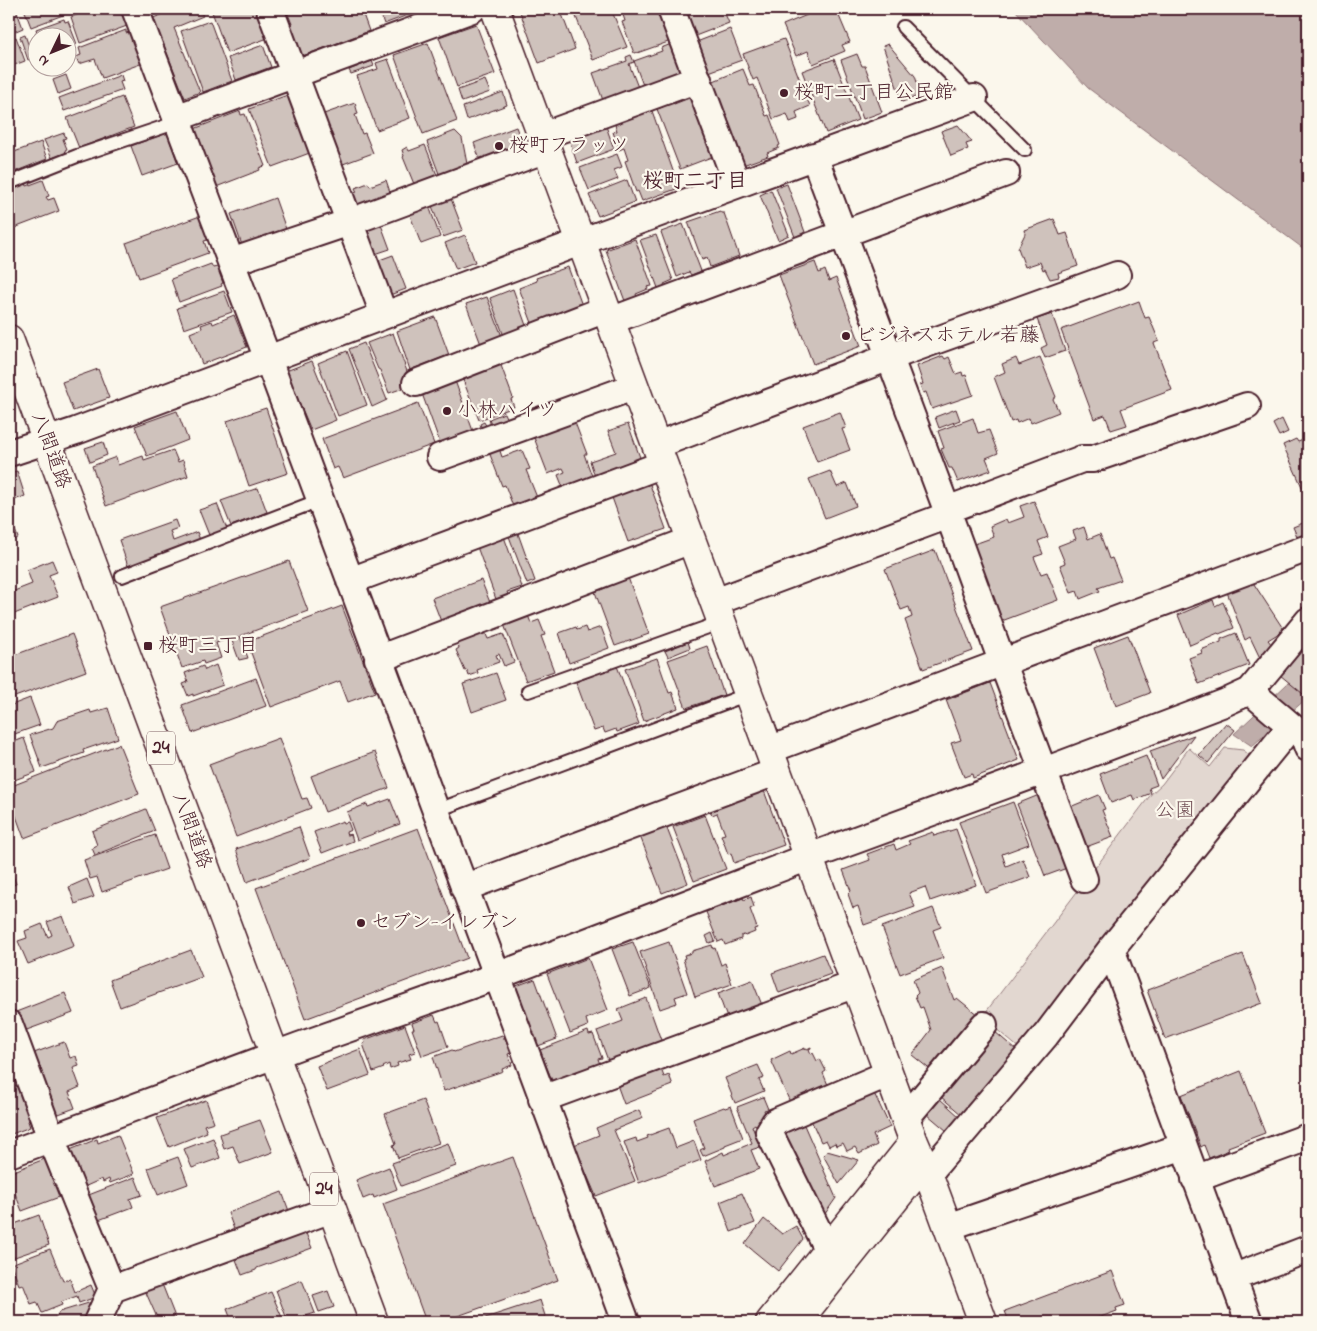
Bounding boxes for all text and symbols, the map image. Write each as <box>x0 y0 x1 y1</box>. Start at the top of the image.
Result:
north arrow <box>28 28 78 78</box>
text: N <box>33 49 54 70</box>
place label: 桜町二丁目公民館 <box>794 79 954 108</box>
marker: 桜町二丁目公民館 <box>778 87 790 99</box>
place label: 桜町フラッツ <box>509 132 629 161</box>
marker: 桜町フラッツ <box>493 140 505 152</box>
district label: 桜町二丁目 <box>643 167 748 197</box>
place label: ビジネスホテル 若藤 <box>856 322 1039 351</box>
marker: ビジネスホテル 若藤 <box>840 330 852 342</box>
place label: 小林ハイツ <box>457 397 557 426</box>
marker: 小林ハイツ <box>441 405 453 417</box>
street label: 八間道路 <box>23 408 77 494</box>
place label: 桜町三丁目 <box>158 632 258 661</box>
marker: 桜町三丁目 <box>142 640 154 652</box>
road number: 24 <box>147 731 175 764</box>
street label: 八間道路 <box>164 788 218 874</box>
park label: 公園 <box>1155 797 1195 826</box>
place label: セブン-イレブン <box>371 909 519 938</box>
marker: セブン-イレブン <box>355 917 367 929</box>
road number: 24 <box>310 1172 338 1206</box>

